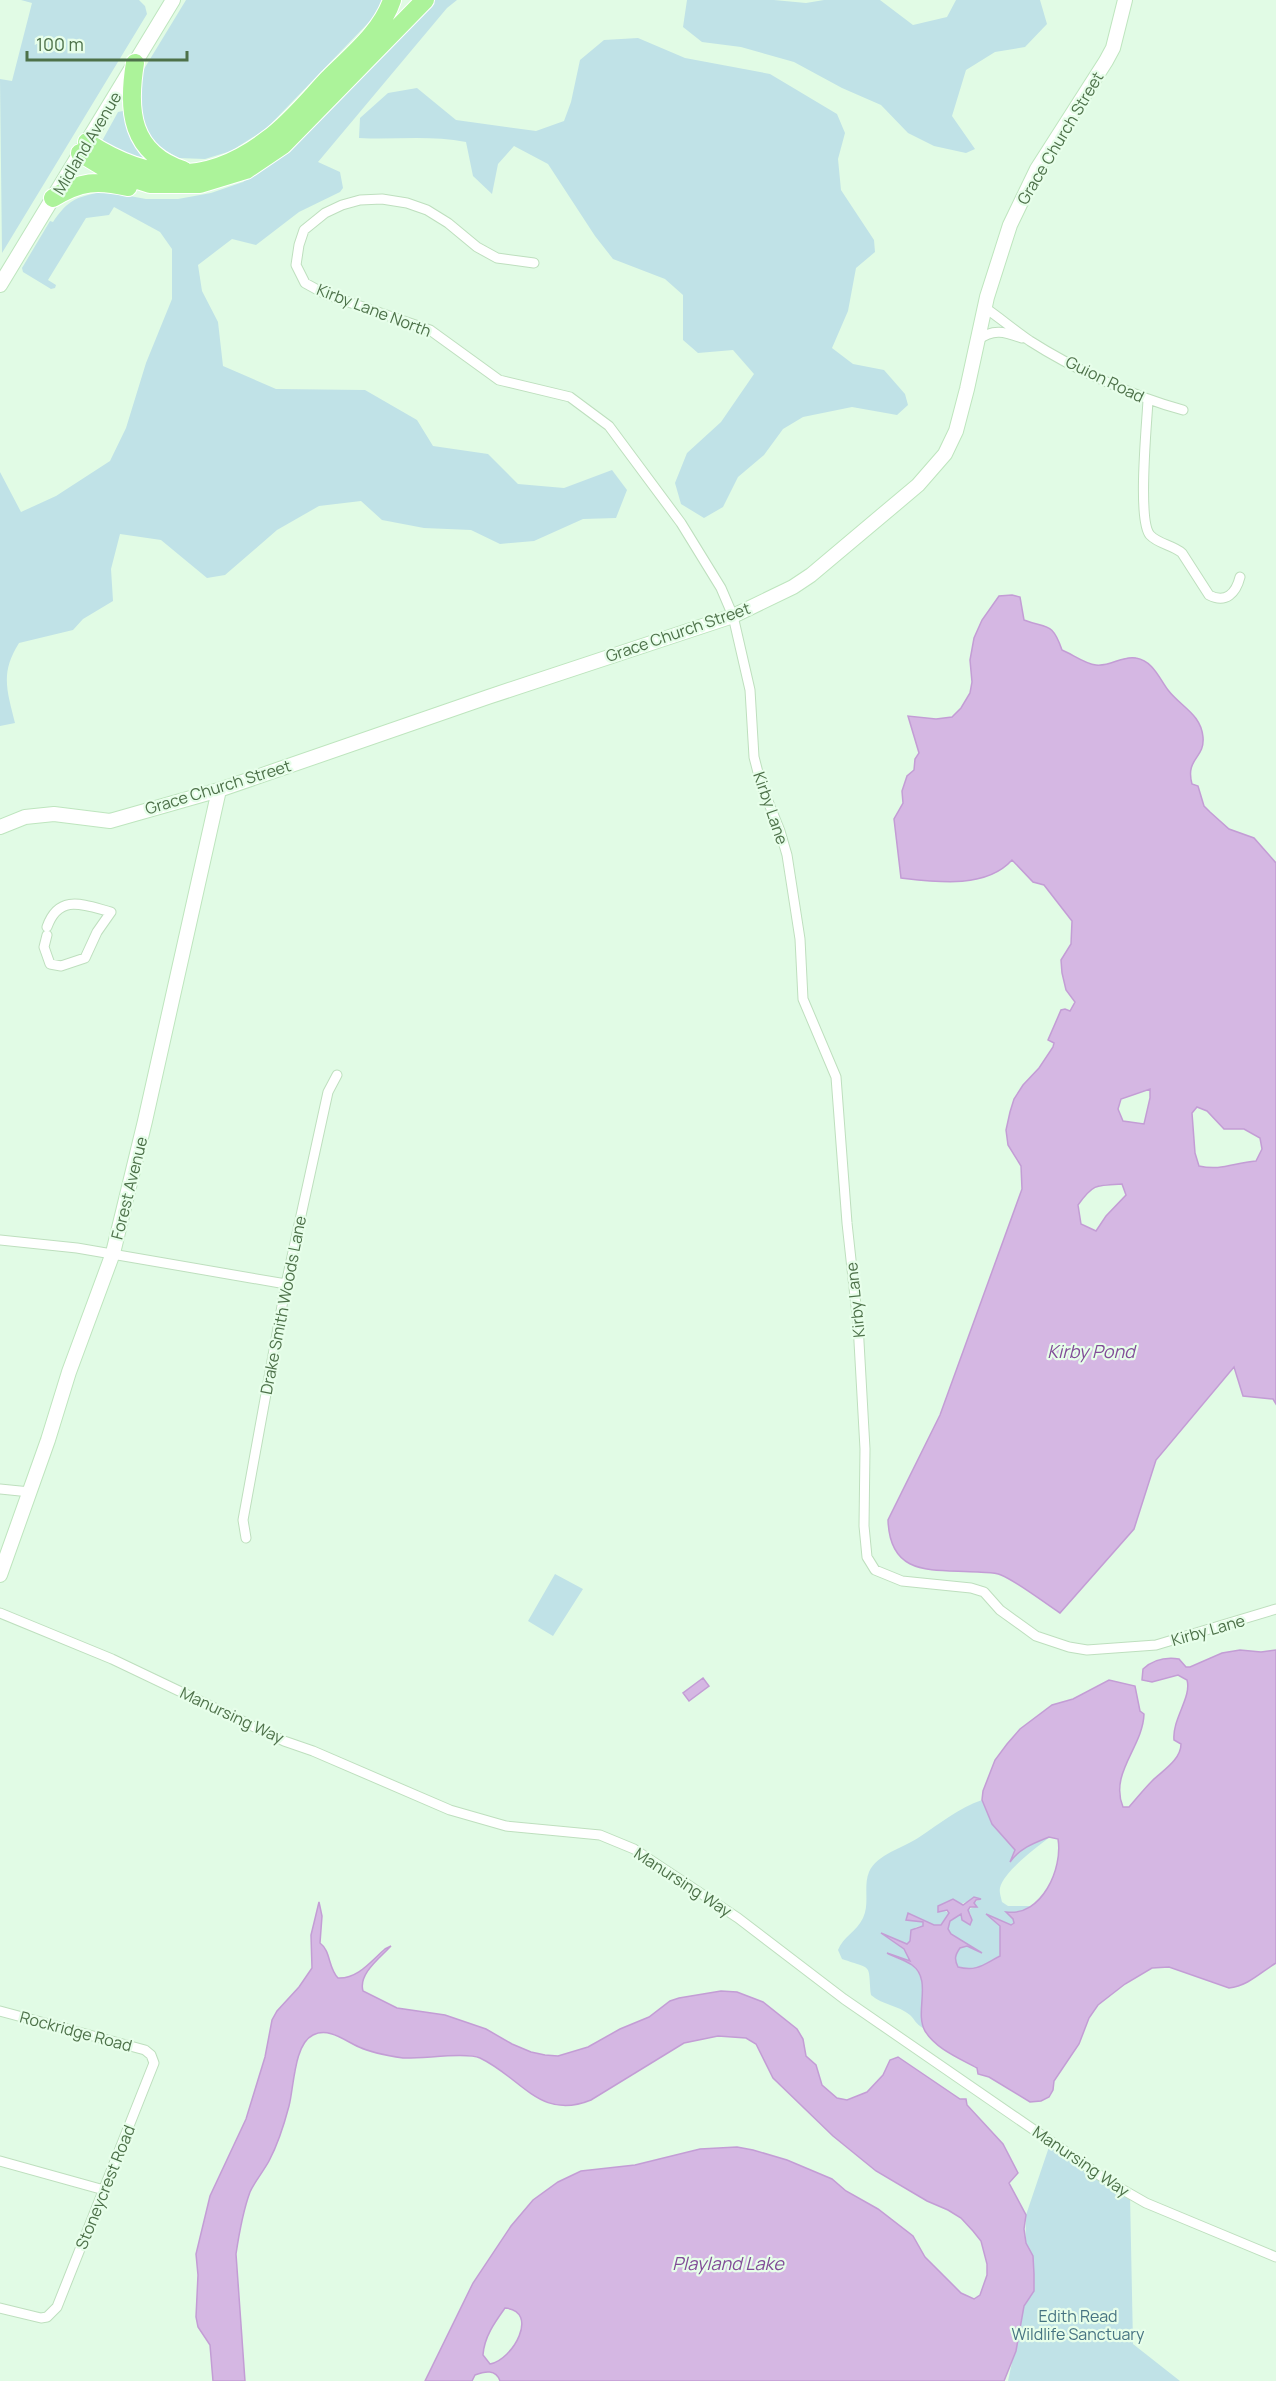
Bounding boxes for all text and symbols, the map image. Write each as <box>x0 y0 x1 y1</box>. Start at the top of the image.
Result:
scale bar <box>27 24 188 62</box>
text: 100 m <box>36 32 84 56</box>
street label: Grace Church Street <box>1012 67 1108 209</box>
street label: Midland Avenue <box>48 88 126 198</box>
street label: Kirby Lane North <box>314 278 434 342</box>
street label: Guion Road <box>1062 351 1148 407</box>
street label: Grace Church Street <box>603 597 753 667</box>
street label: Grace Church Street <box>142 754 294 820</box>
street label: Kirby Lane <box>748 769 794 847</box>
street label: Forest Avenue <box>106 1134 152 1242</box>
street label: Drake Smith Woods Lane <box>255 1214 311 1396</box>
street label: Kirby Lane <box>840 1261 870 1339</box>
water label: Kirby Pond <box>1047 1339 1137 1363</box>
street label: Kirby Lane <box>1169 1609 1247 1651</box>
street label: Manursing Way <box>177 1681 288 1749</box>
street label: Manursing Way <box>630 1842 737 1922</box>
street label: Rockridge Road <box>17 2005 135 2057</box>
street label: Manursing Way <box>1028 2121 1134 2202</box>
street label: Stoneycrest Road <box>70 2122 140 2252</box>
water label: Playland Lake <box>672 2251 785 2275</box>
park label: Edith Read Wildlife Sanctuary <box>1012 2305 1145 2345</box>

